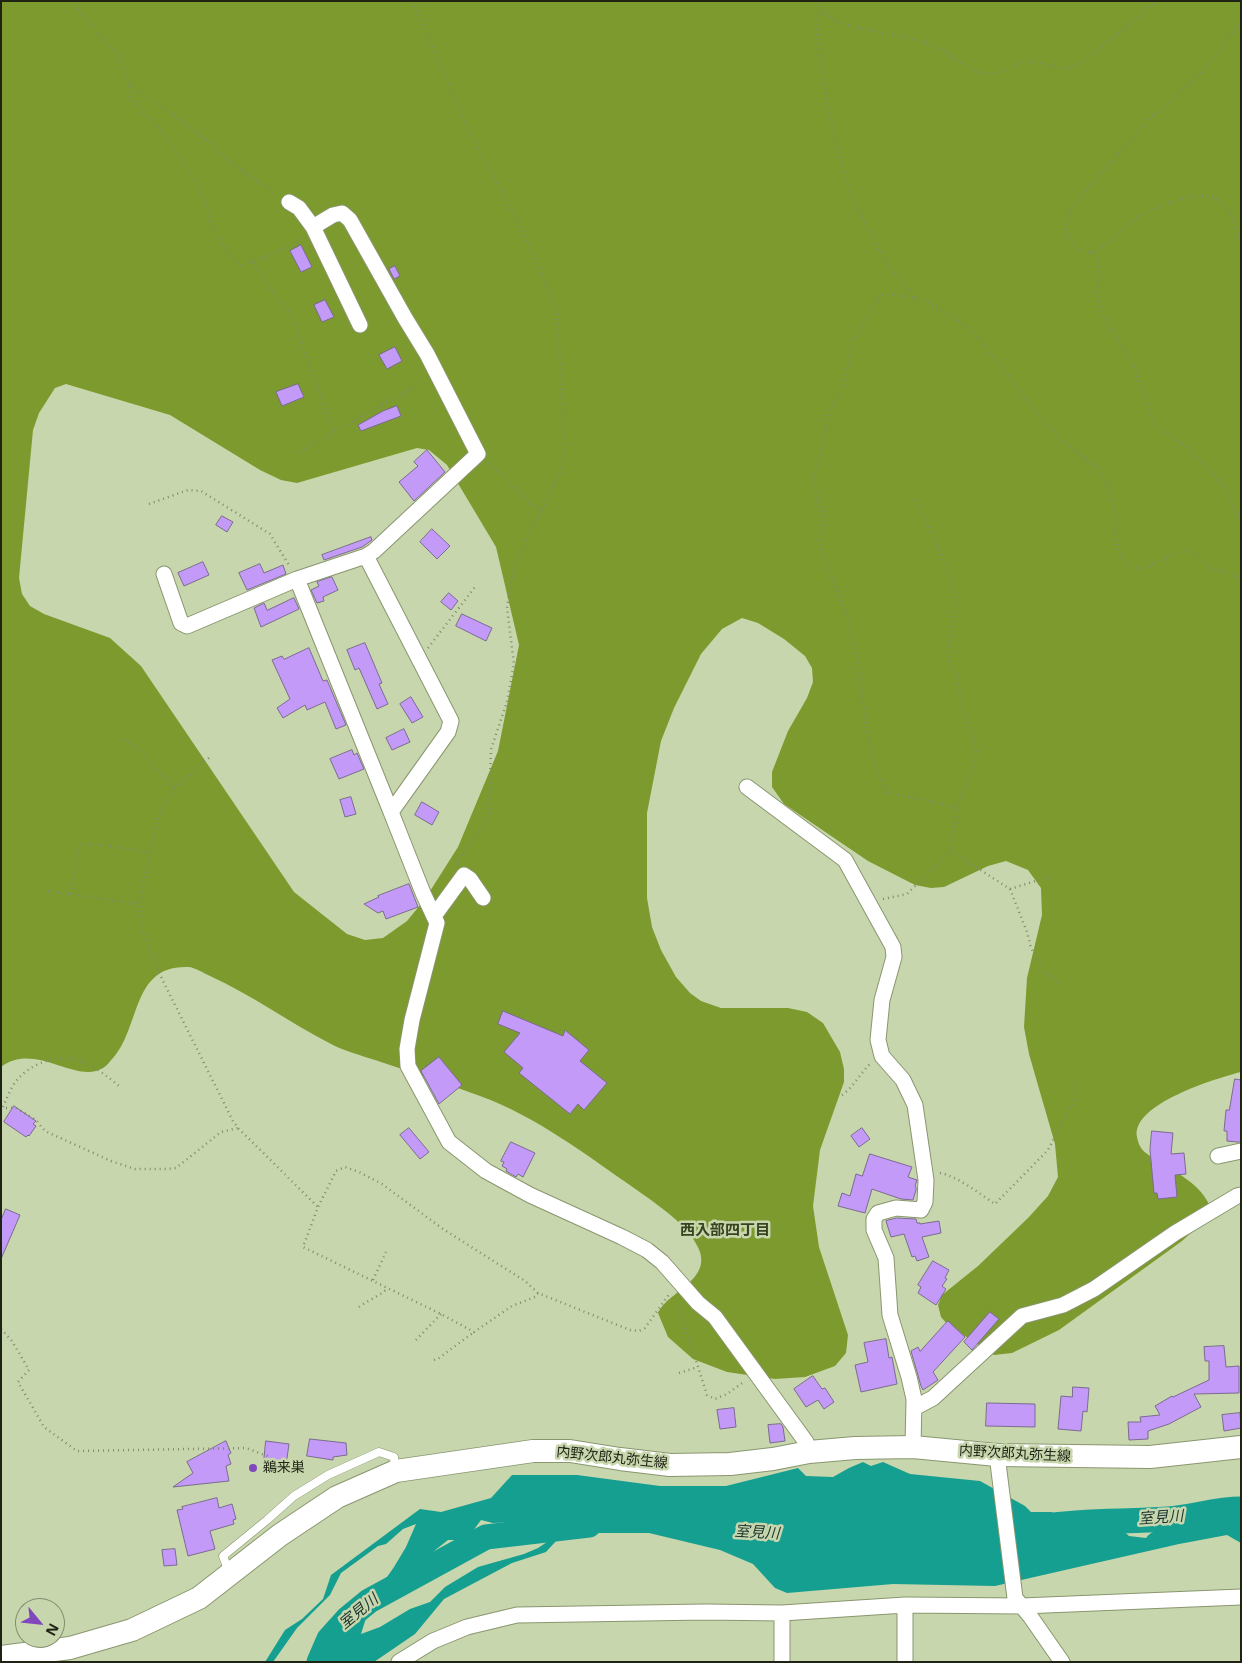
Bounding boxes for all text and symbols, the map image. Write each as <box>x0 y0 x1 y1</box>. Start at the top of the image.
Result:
district label: 西入部四丁目 <box>680 1222 770 1240</box>
street label: 内野次郎丸弥生線 <box>959 1443 1071 1465</box>
street label: 内野次郎丸弥生線 <box>555 1444 669 1472</box>
place label: 鵜来巣 <box>263 1460 305 1476</box>
marker: 鵜来巣 <box>247 1462 259 1474</box>
water label: 室見川 <box>1138 1507 1184 1529</box>
water label: 室見川 <box>734 1523 780 1543</box>
water label: 室見川 <box>336 1591 382 1633</box>
north arrow <box>15 1598 65 1648</box>
text: N <box>42 1620 64 1639</box>

